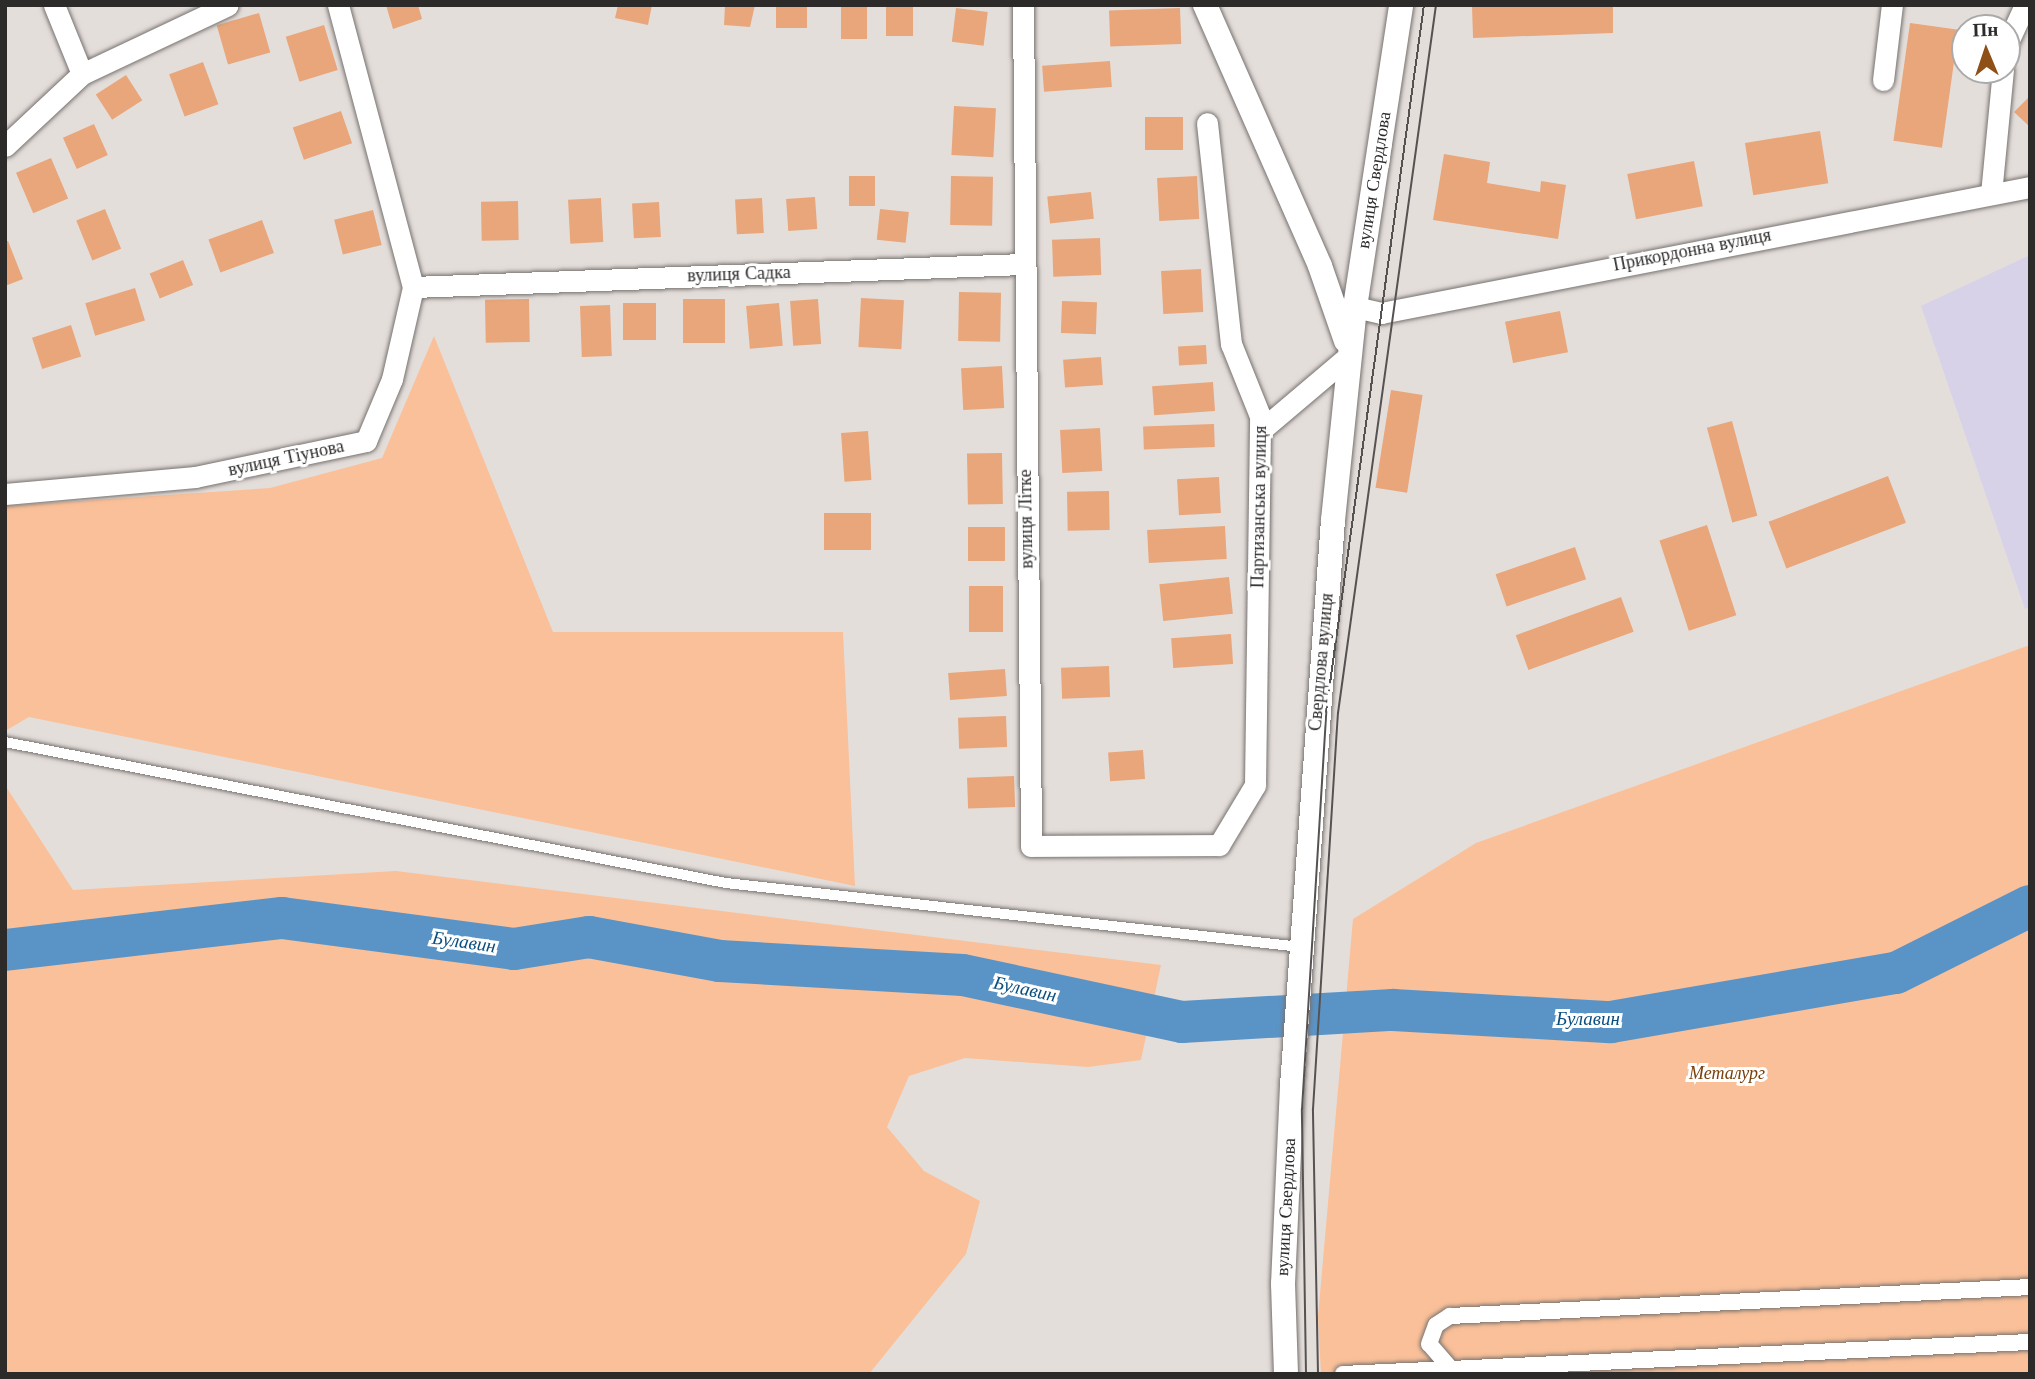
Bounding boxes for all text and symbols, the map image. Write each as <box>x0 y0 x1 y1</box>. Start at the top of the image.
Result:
north arrow <box>1951 14 2021 84</box>
text: Пн <box>1972 18 1999 41</box>
street label: вулиця Свердлова <box>1353 110 1395 250</box>
street label: Прикордонна вулиця <box>1611 224 1773 276</box>
street label: вулиця Садка <box>687 261 791 287</box>
street label: Партизанська вулиця <box>1247 426 1271 588</box>
street label: вулиця Тіунова <box>226 435 346 481</box>
street label: вулиця Літке <box>1014 469 1038 569</box>
street label: Свердлова вулиця <box>1304 592 1338 732</box>
water label: Булавин <box>431 926 497 958</box>
water label: Булавин <box>991 971 1059 1007</box>
water label: Булавин <box>1556 1008 1620 1030</box>
park label: Металург <box>1689 1062 1765 1084</box>
street label: вулиця Свердлова <box>1272 1137 1300 1277</box>

